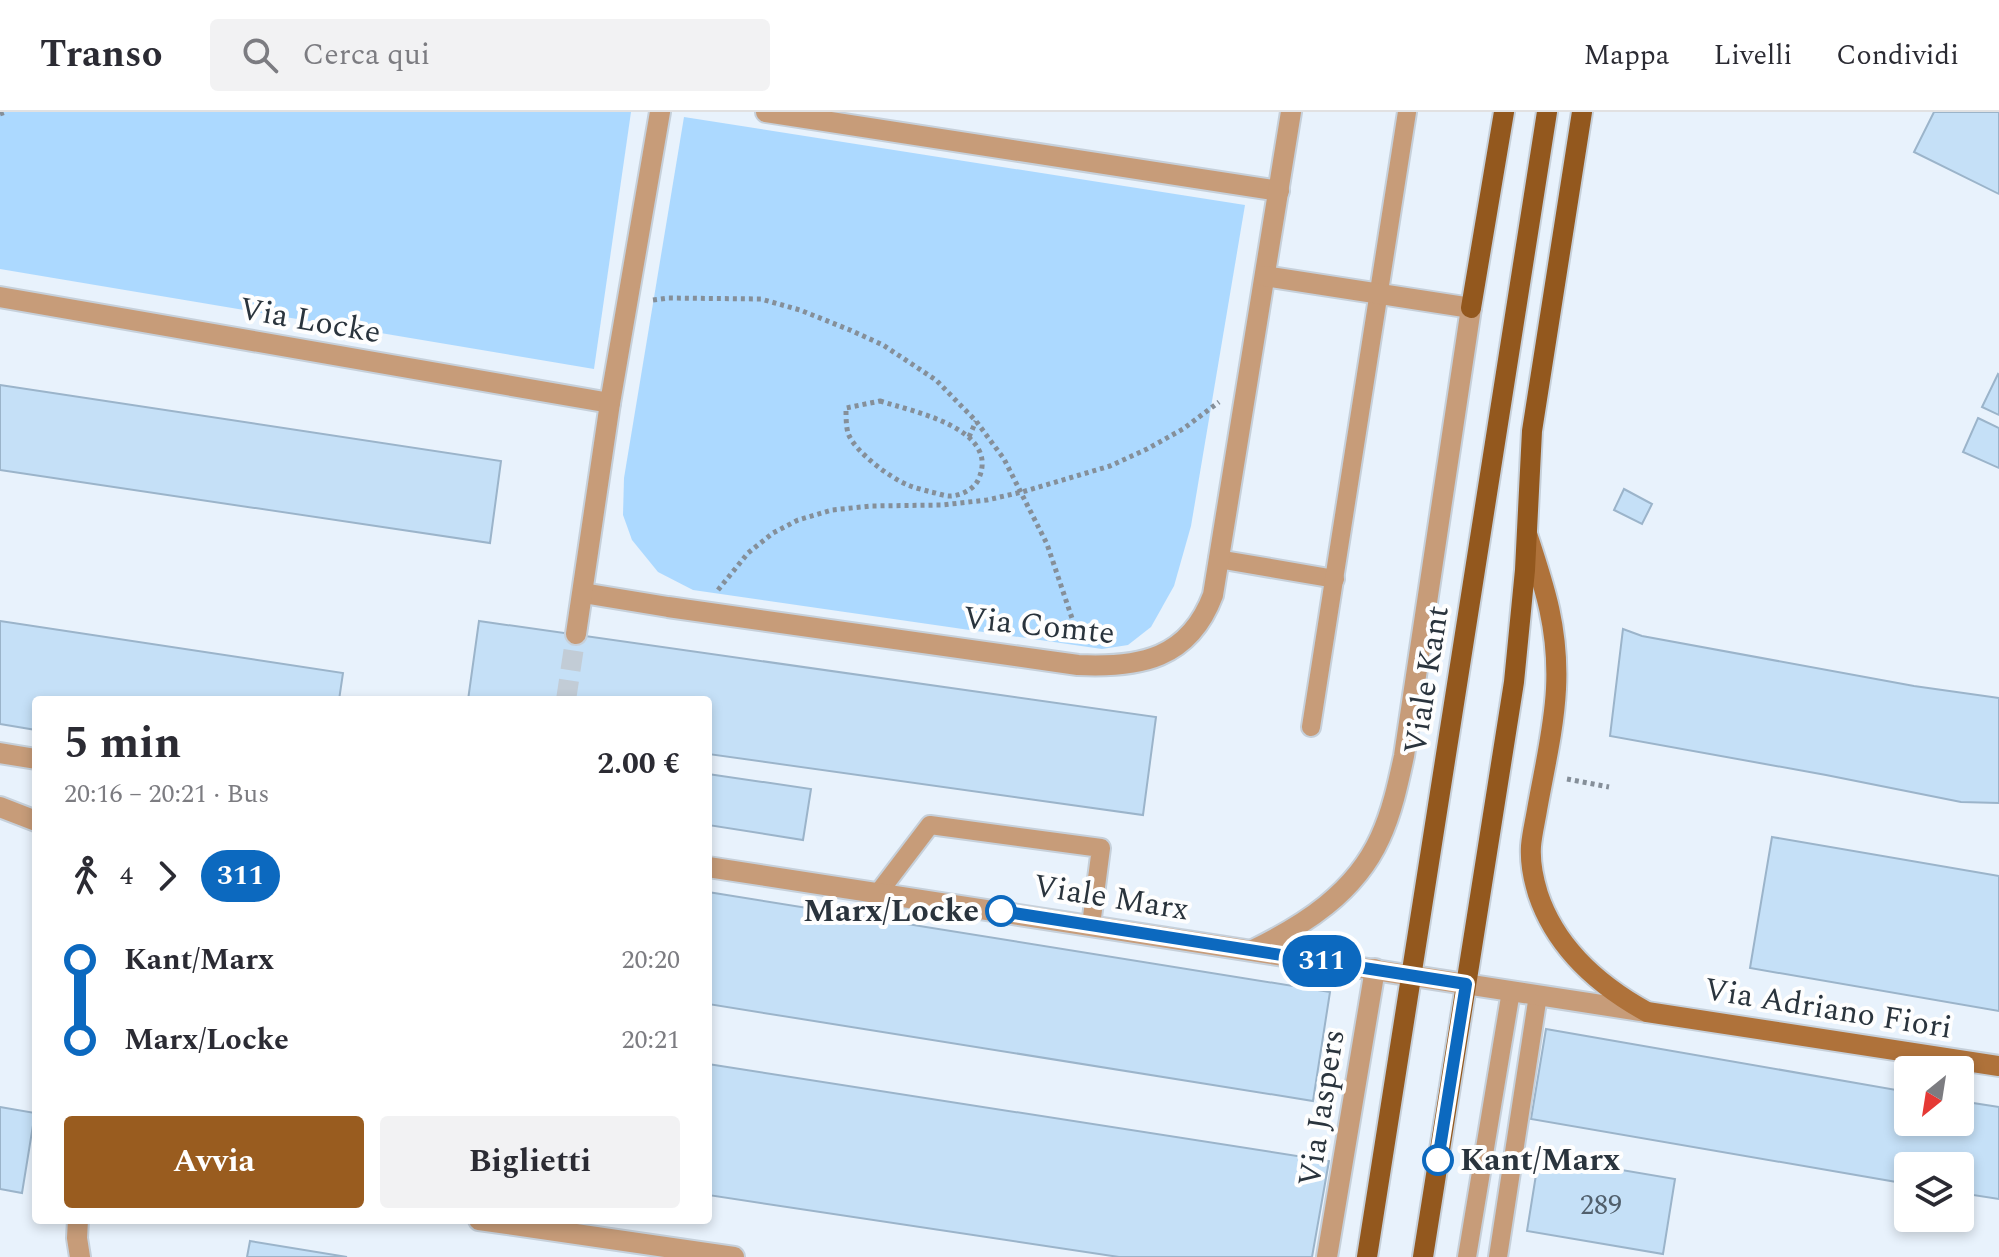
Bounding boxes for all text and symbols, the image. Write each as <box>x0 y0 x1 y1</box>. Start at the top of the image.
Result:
search box <box>210 19 770 91</box>
text: Transo <box>40 26 162 84</box>
text: Cerca qui <box>302 32 430 78</box>
icon: search <box>238 33 282 77</box>
text: Mappa <box>1583 34 1670 77</box>
text: Livelli <box>1714 34 1792 77</box>
text: Condividi <box>1836 34 1959 77</box>
street label: Via Locke <box>235 284 385 358</box>
street label: Via Comte <box>961 594 1117 658</box>
street label: Viale Kant <box>1391 602 1463 758</box>
text: 5 min <box>64 710 181 777</box>
text: 2.00 € <box>597 741 680 787</box>
text: 20:16 – 20:21 · Bus <box>64 774 269 814</box>
icon: walk <box>64 854 108 898</box>
icon: forward <box>145 854 189 898</box>
text: 311 <box>217 854 264 897</box>
text: 4 <box>120 856 133 896</box>
street label: Viale Marx <box>1030 862 1192 934</box>
place label: Marx/Locke <box>803 887 979 936</box>
marker: Marx/Locke <box>986 896 1016 926</box>
line badge: 311 <box>1276 935 1368 987</box>
text: Kant/Marx <box>124 937 274 983</box>
text: 311 <box>1298 939 1346 982</box>
text: 20:20 <box>621 940 680 980</box>
street label: Via Adriano Fiori <box>1701 965 1955 1053</box>
text: Marx/Locke <box>124 1017 289 1063</box>
text: 20:21 <box>621 1020 680 1060</box>
street label: Via Jaspers <box>1285 1026 1359 1190</box>
north arrow <box>1894 1056 1974 1136</box>
map controls <box>1894 1056 1974 1232</box>
button: Avvia <box>64 1116 364 1208</box>
button: Biglietti <box>380 1116 680 1208</box>
place label: Kant/Marx <box>1460 1136 1621 1185</box>
marker: Kant/Marx <box>1423 1145 1453 1175</box>
button: layers <box>1894 1152 1974 1232</box>
house number: 289 <box>1580 1184 1622 1227</box>

